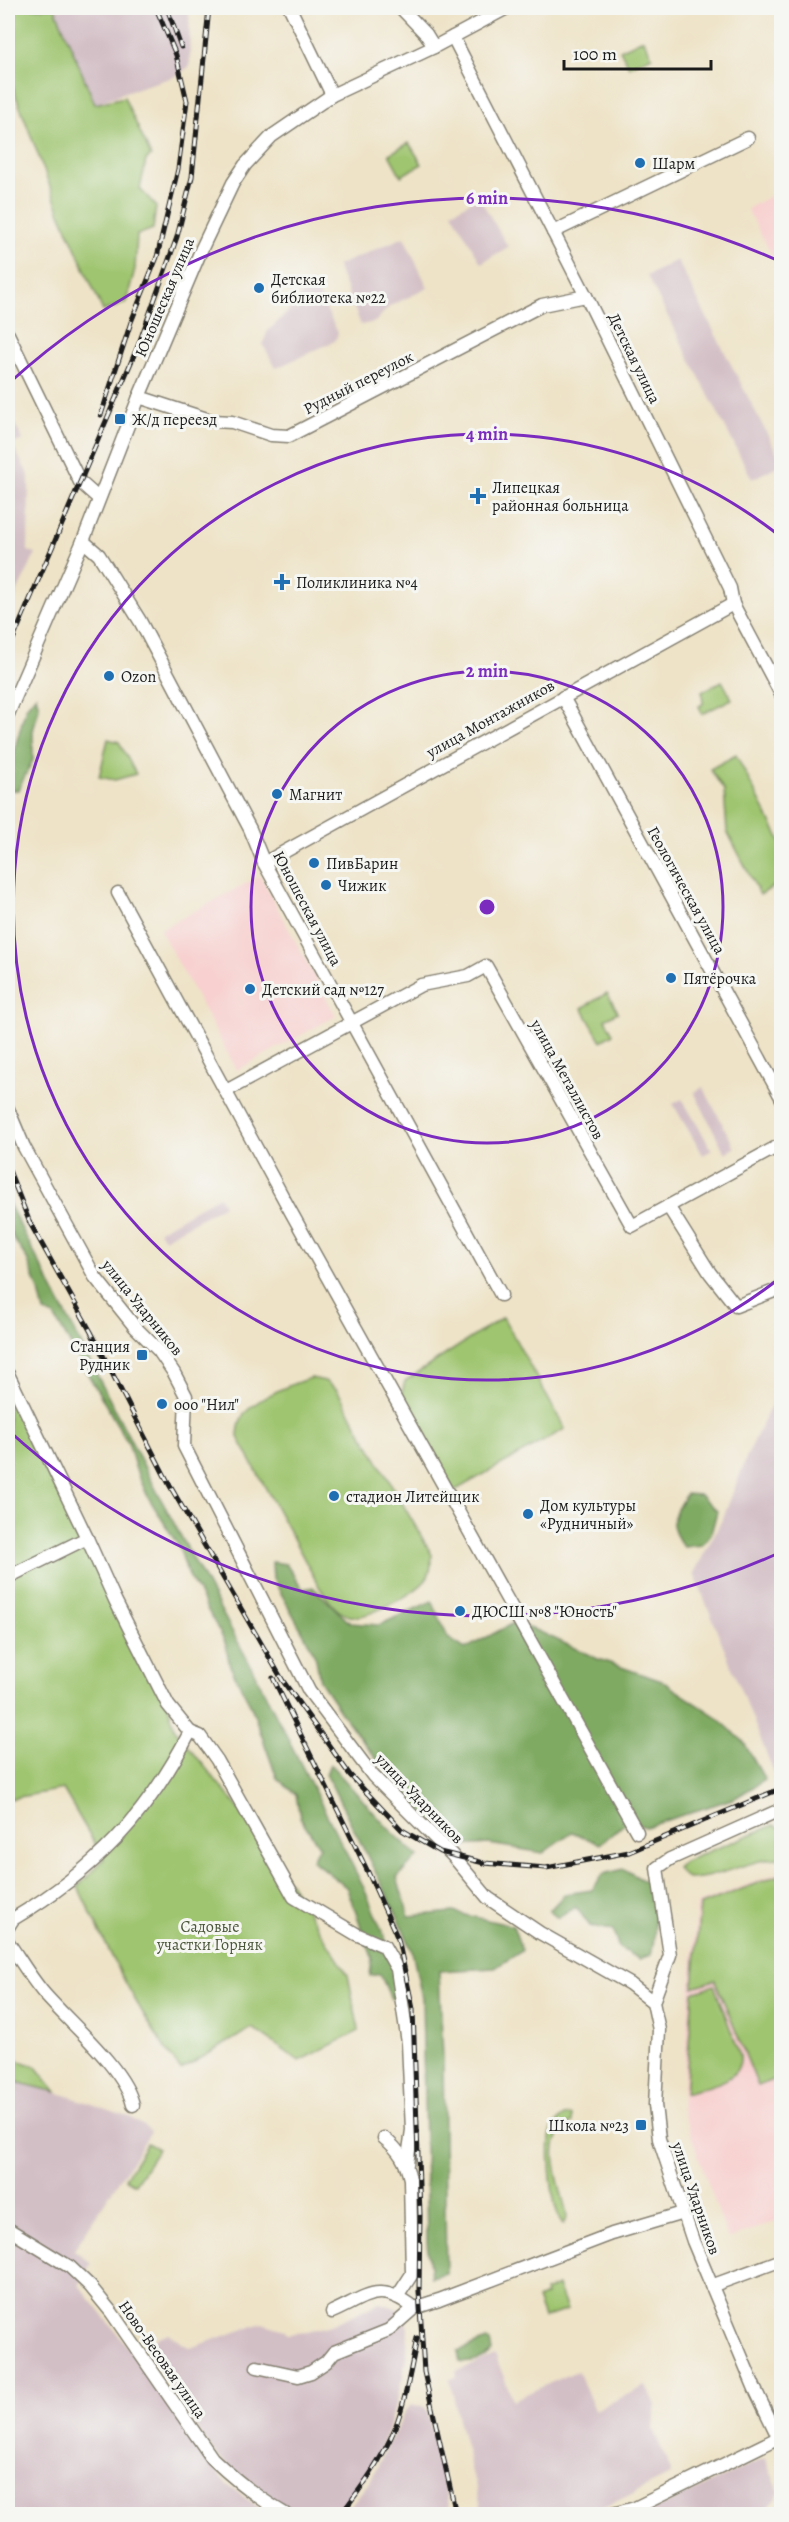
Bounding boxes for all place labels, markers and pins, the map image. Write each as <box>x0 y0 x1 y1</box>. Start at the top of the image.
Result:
place label: Шарм <box>652 153 696 175</box>
marker: Шарм <box>633 156 647 170</box>
place label: Детская библиотека №22 <box>271 269 386 309</box>
marker: Детская библиотека №22 <box>252 281 266 295</box>
place label: Ж/д переезд <box>132 409 217 431</box>
marker: Ж/д переезд <box>113 412 127 426</box>
place label: Липецкая районная больница <box>492 477 629 517</box>
marker: Липецкая районная больница <box>469 487 487 505</box>
place label: Поликлиника №4 <box>296 572 418 594</box>
marker: Поликлиника №4 <box>273 573 291 591</box>
place label: Ozon <box>121 666 156 688</box>
marker: Ozon <box>102 669 116 683</box>
place label: Магнит <box>289 784 342 806</box>
marker: Магнит <box>270 787 284 801</box>
place label: ПивБарин <box>326 853 398 875</box>
marker: ПивБарин <box>307 856 321 870</box>
place label: Чижик <box>338 875 387 897</box>
marker: Чижик <box>319 878 333 892</box>
centre of rings <box>477 897 497 917</box>
place label: Пятёрочка <box>683 968 757 990</box>
marker: Пятёрочка <box>664 971 678 985</box>
place label: Детский сад №127 <box>262 979 384 1001</box>
marker: Детский сад №127 <box>243 982 257 996</box>
place label: Станция Рудник <box>70 1336 130 1376</box>
marker: Станция Рудник <box>135 1348 149 1362</box>
place label: ооо "Нил" <box>174 1394 239 1416</box>
marker: ооо "Нил" <box>155 1397 169 1411</box>
place label: стадион Литейщик <box>346 1486 479 1508</box>
marker: стадион Литейщик <box>327 1489 341 1503</box>
place label: Дом культуры «Рудничный» <box>540 1495 636 1535</box>
marker: Дом культуры «Рудничный» <box>521 1507 535 1521</box>
place label: ДЮСШ №8 "Юность" <box>472 1601 617 1623</box>
marker: ДЮСШ №8 "Юность" <box>453 1604 467 1618</box>
place label: Школа №23 <box>548 2115 629 2137</box>
marker: Школа №23 <box>634 2118 648 2132</box>

